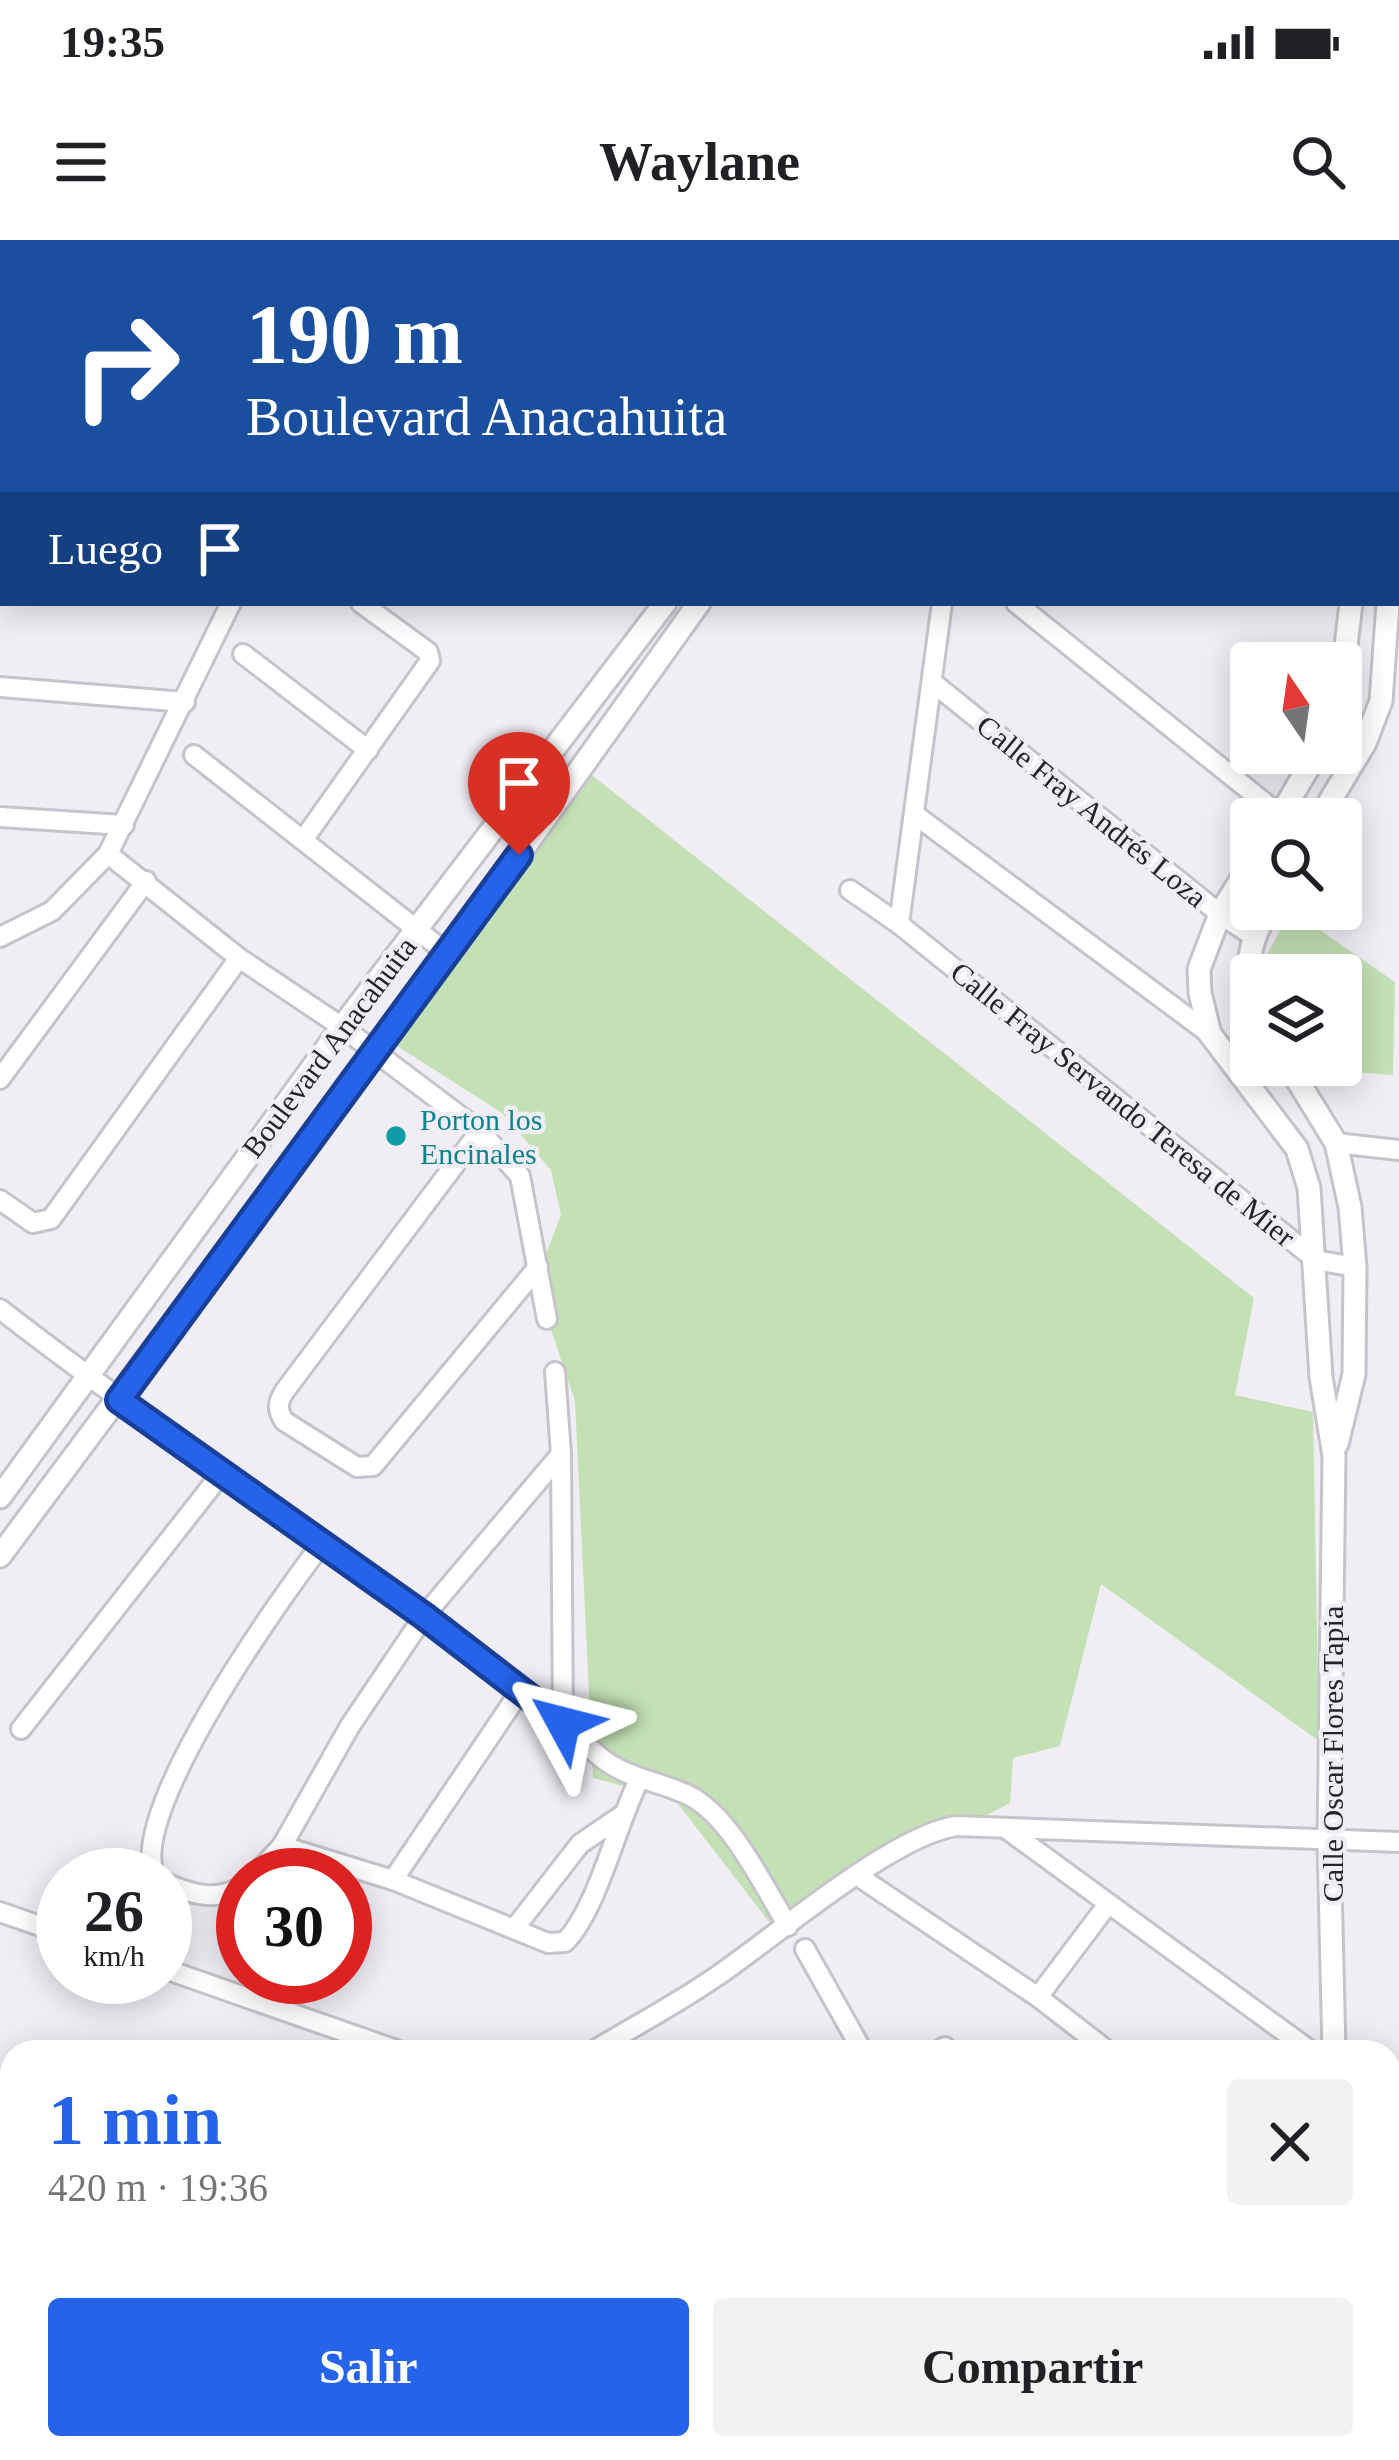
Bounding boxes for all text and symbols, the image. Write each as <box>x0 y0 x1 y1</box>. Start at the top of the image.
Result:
text: 19:35 <box>60 17 165 67</box>
icon: menu <box>48 129 114 195</box>
icon: search <box>1285 129 1351 195</box>
text: Waylane <box>599 132 800 192</box>
icon: right <box>48 288 204 444</box>
text: 190 m <box>246 288 463 381</box>
text: Boulevard Anacahuita <box>246 387 727 447</box>
icon: arrive <box>187 516 253 582</box>
text: Luego <box>48 524 163 574</box>
north arrow <box>1230 642 1362 774</box>
map controls <box>1230 642 1362 1086</box>
street label: Calle Fray Andrés Loza <box>971 708 1213 914</box>
pin <box>468 732 570 855</box>
icon: arrive <box>486 750 552 816</box>
button: search <box>1230 798 1362 930</box>
street label: Boulevard Anacahuita <box>235 930 423 1164</box>
button: layers <box>1230 954 1362 1086</box>
street label: Calle Fray Servando Teresa de Mier <box>944 955 1302 1253</box>
place label: Porton los Encinales <box>420 1103 543 1170</box>
marker: Porton los Encinales <box>383 1123 409 1149</box>
street label: Calle Oscar Flores Tapia <box>1316 1606 1349 1902</box>
position arrow <box>500 1660 626 1786</box>
speed limit sign: 30 <box>216 1848 372 2004</box>
text: 26 <box>84 1878 144 1944</box>
text: km/h <box>83 1939 145 1972</box>
button: close <box>1227 2079 1353 2205</box>
text: 1 min <box>48 2080 222 2160</box>
text: 420 m · 19:36 <box>48 2166 268 2209</box>
button: Salir <box>48 2298 689 2436</box>
button: Compartir <box>713 2298 1353 2436</box>

